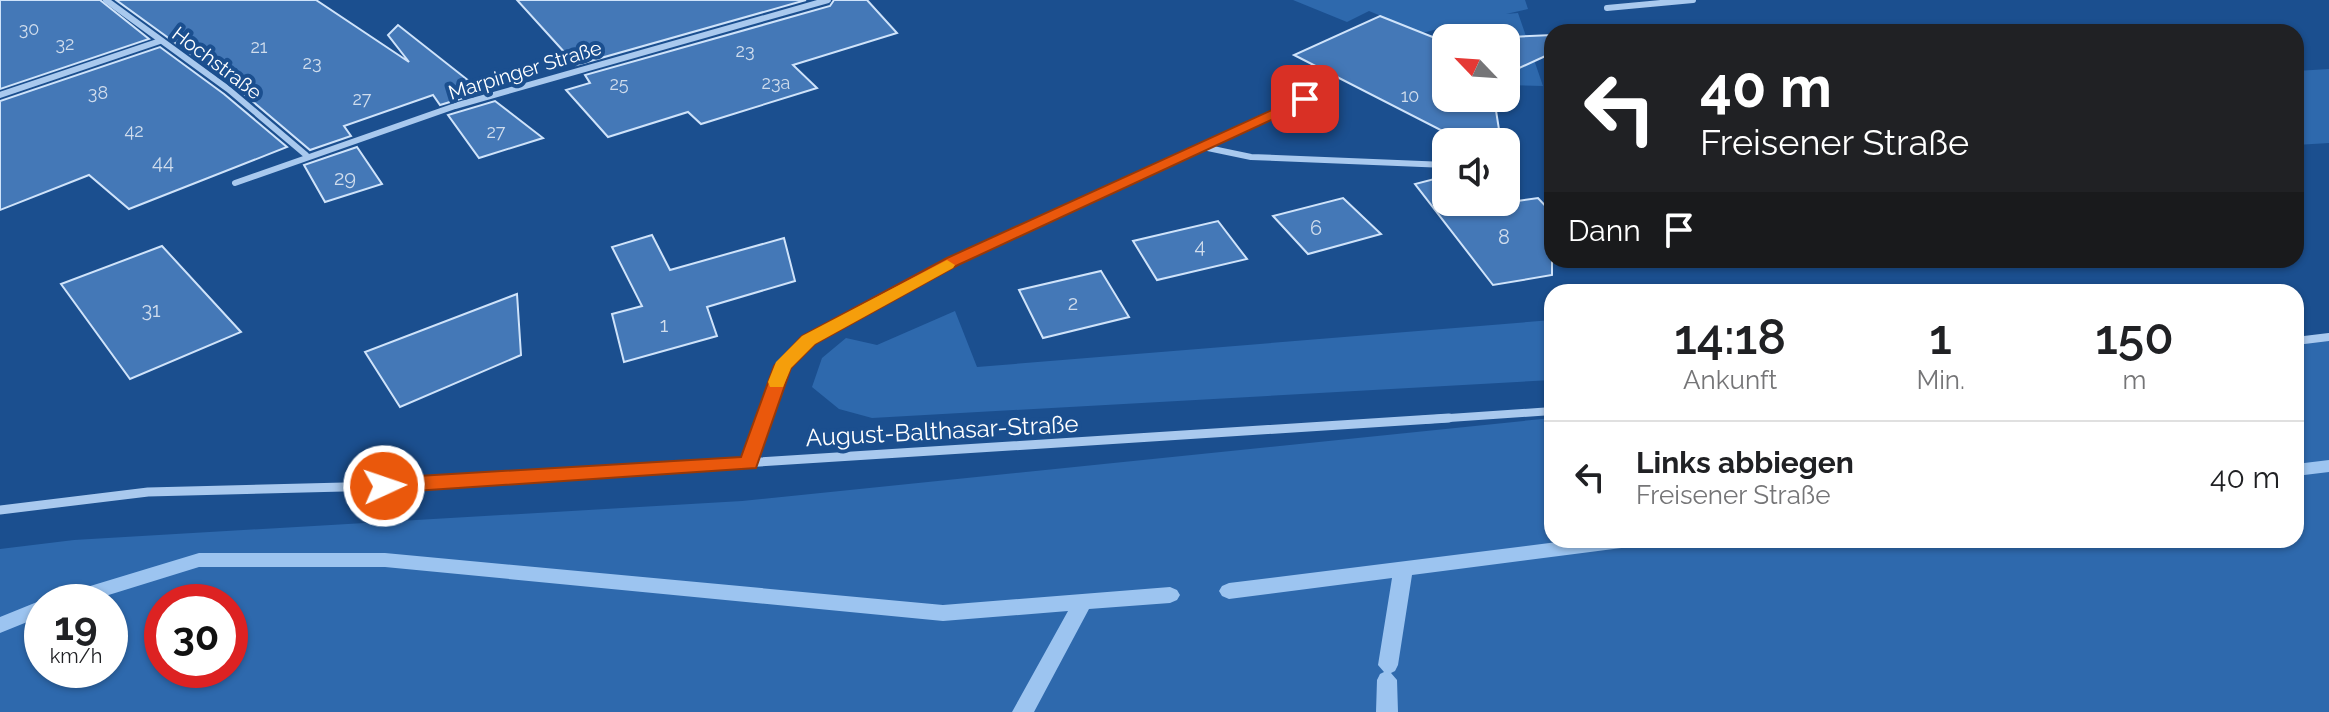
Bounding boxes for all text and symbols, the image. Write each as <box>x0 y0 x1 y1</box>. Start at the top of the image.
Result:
house number: 30 <box>19 18 39 39</box>
street label: Hochstraße <box>167 21 267 105</box>
north arrow <box>1432 24 1520 112</box>
map controls <box>1432 24 1520 216</box>
house number: 32 <box>56 33 75 54</box>
street label: Marpinger Straße <box>446 35 605 105</box>
house number: 21 <box>250 36 268 57</box>
house number: 23 <box>736 40 755 61</box>
house number: 23 <box>303 52 322 73</box>
text: 40 m <box>1700 54 1832 120</box>
icon: left <box>1568 56 1672 160</box>
pin <box>1271 65 1339 133</box>
house number: 23a <box>762 72 790 93</box>
house number: 25 <box>609 73 629 94</box>
icon: arrive <box>1283 77 1327 121</box>
house number: 38 <box>88 82 108 103</box>
house number: 10 <box>1401 85 1419 106</box>
house number: 27 <box>352 88 372 109</box>
house number: 42 <box>124 120 144 141</box>
house number: 27 <box>486 121 506 142</box>
text: Freisener Straße <box>1700 121 1969 163</box>
button: sound <box>1432 128 1520 216</box>
house number: 44 <box>152 150 174 174</box>
house number: 29 <box>334 166 356 190</box>
icon: arrive <box>1657 208 1701 252</box>
text: Dann <box>1568 213 1641 248</box>
house number: 6 <box>1310 216 1322 240</box>
house number: 8 <box>1498 225 1510 249</box>
house number: 4 <box>1195 234 1206 258</box>
house number: 2 <box>1068 291 1078 315</box>
house number: 31 <box>141 298 161 322</box>
text: 14:18 <box>1674 309 1786 365</box>
text: 1 <box>1929 309 1952 365</box>
text: 150 <box>2095 309 2174 365</box>
house number: 1 <box>660 313 669 337</box>
text: Ankunft <box>1683 365 1777 395</box>
text: Min. <box>1916 365 1965 395</box>
text: m <box>2123 365 2146 395</box>
street label: August-Balthasar-Straße <box>805 409 1079 452</box>
position arrow <box>342 444 426 528</box>
text: Links abbiegen <box>1636 445 1854 480</box>
icon: left <box>1568 455 1612 499</box>
text: 40 m <box>2210 460 2280 495</box>
text: Freisener Straße <box>1636 480 1830 510</box>
speed limit sign: 30 <box>144 584 248 688</box>
text: 19 <box>54 602 98 649</box>
text: km/h <box>50 644 102 668</box>

